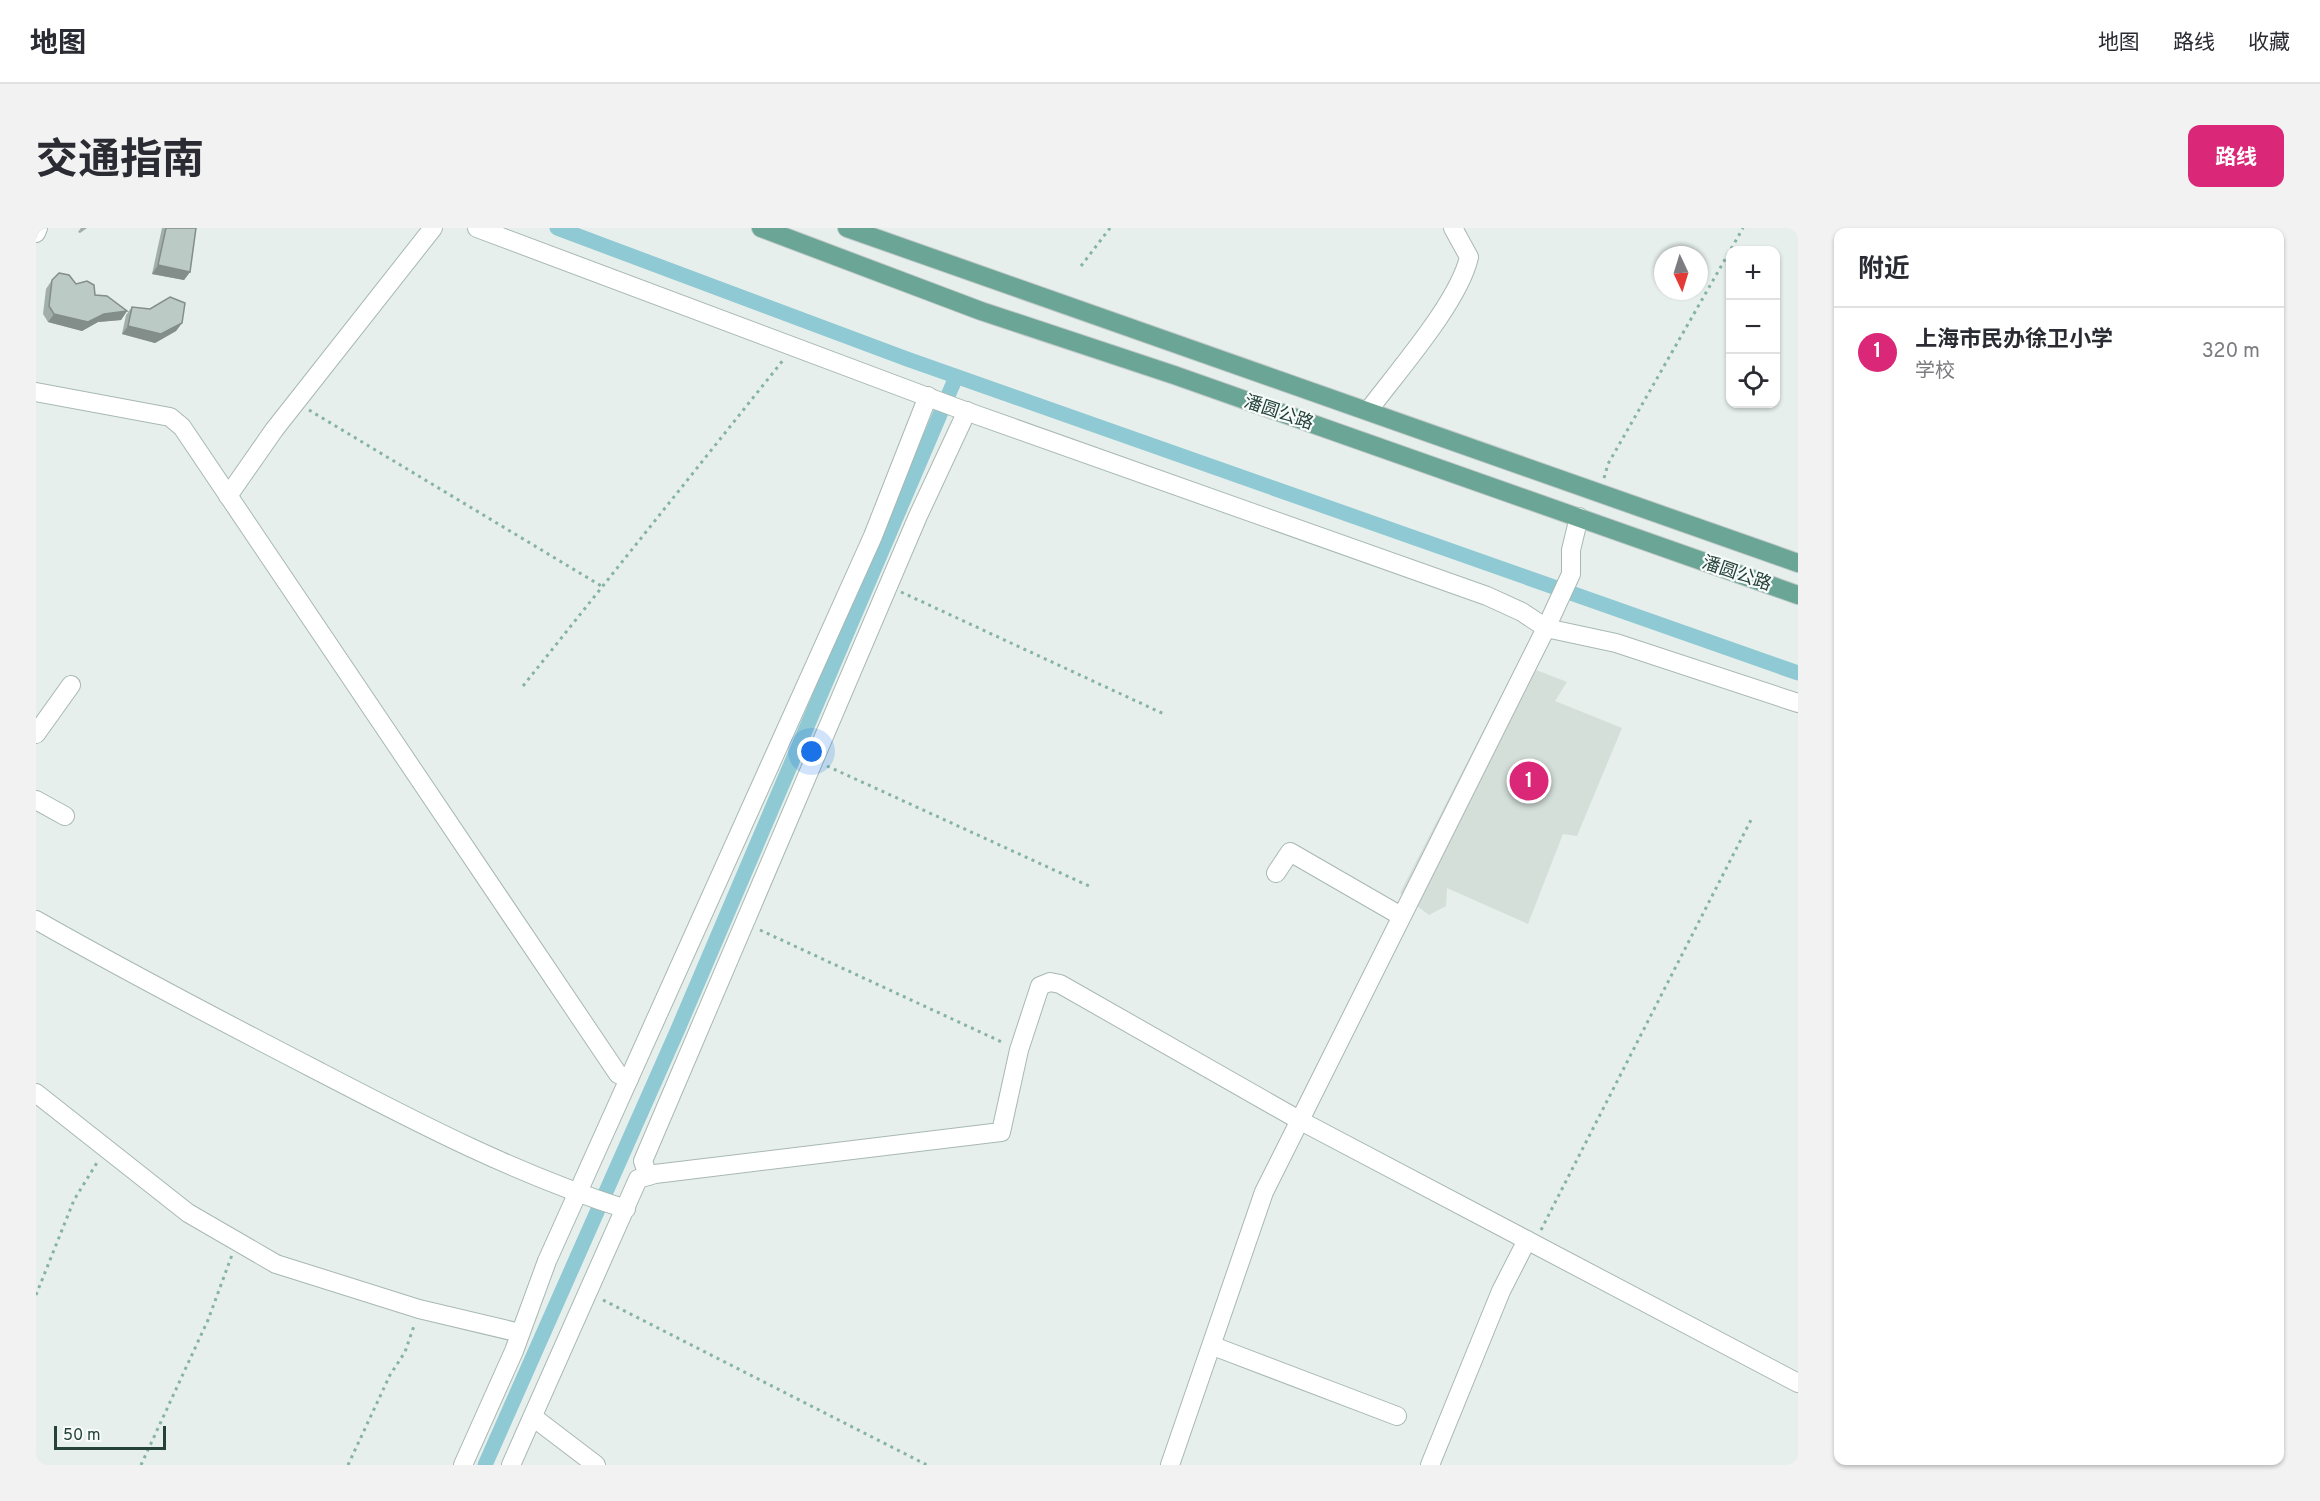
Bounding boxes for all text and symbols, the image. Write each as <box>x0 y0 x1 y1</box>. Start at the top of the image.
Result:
text: 地图 <box>30 27 86 63</box>
text: 地图 <box>2098 30 2140 57</box>
text: 路线 <box>2173 30 2215 57</box>
text: 收藏 <box>2248 30 2290 57</box>
button: 路线 <box>2188 125 2284 187</box>
text: 交通指南 <box>36 136 204 189</box>
north arrow <box>1654 246 1708 300</box>
map controls <box>1726 246 1780 408</box>
button: + <box>1726 246 1780 300</box>
text: 附近 <box>1858 254 1910 287</box>
button: − <box>1726 300 1780 354</box>
text: 上海市民办徐卫小学 <box>1915 327 2113 354</box>
text: 1 <box>1874 339 1882 365</box>
text: 320 m <box>2202 339 2260 365</box>
button: locate <box>1726 354 1780 408</box>
text: 学校 <box>1915 359 1955 385</box>
street label: 潘圆公路 <box>1241 391 1316 436</box>
street label: 潘圆公路 <box>1699 552 1774 597</box>
your location <box>797 737 826 766</box>
pin: 1 <box>1510 758 1548 804</box>
scale bar <box>54 1423 166 1450</box>
text: 50 m <box>63 1426 101 1446</box>

